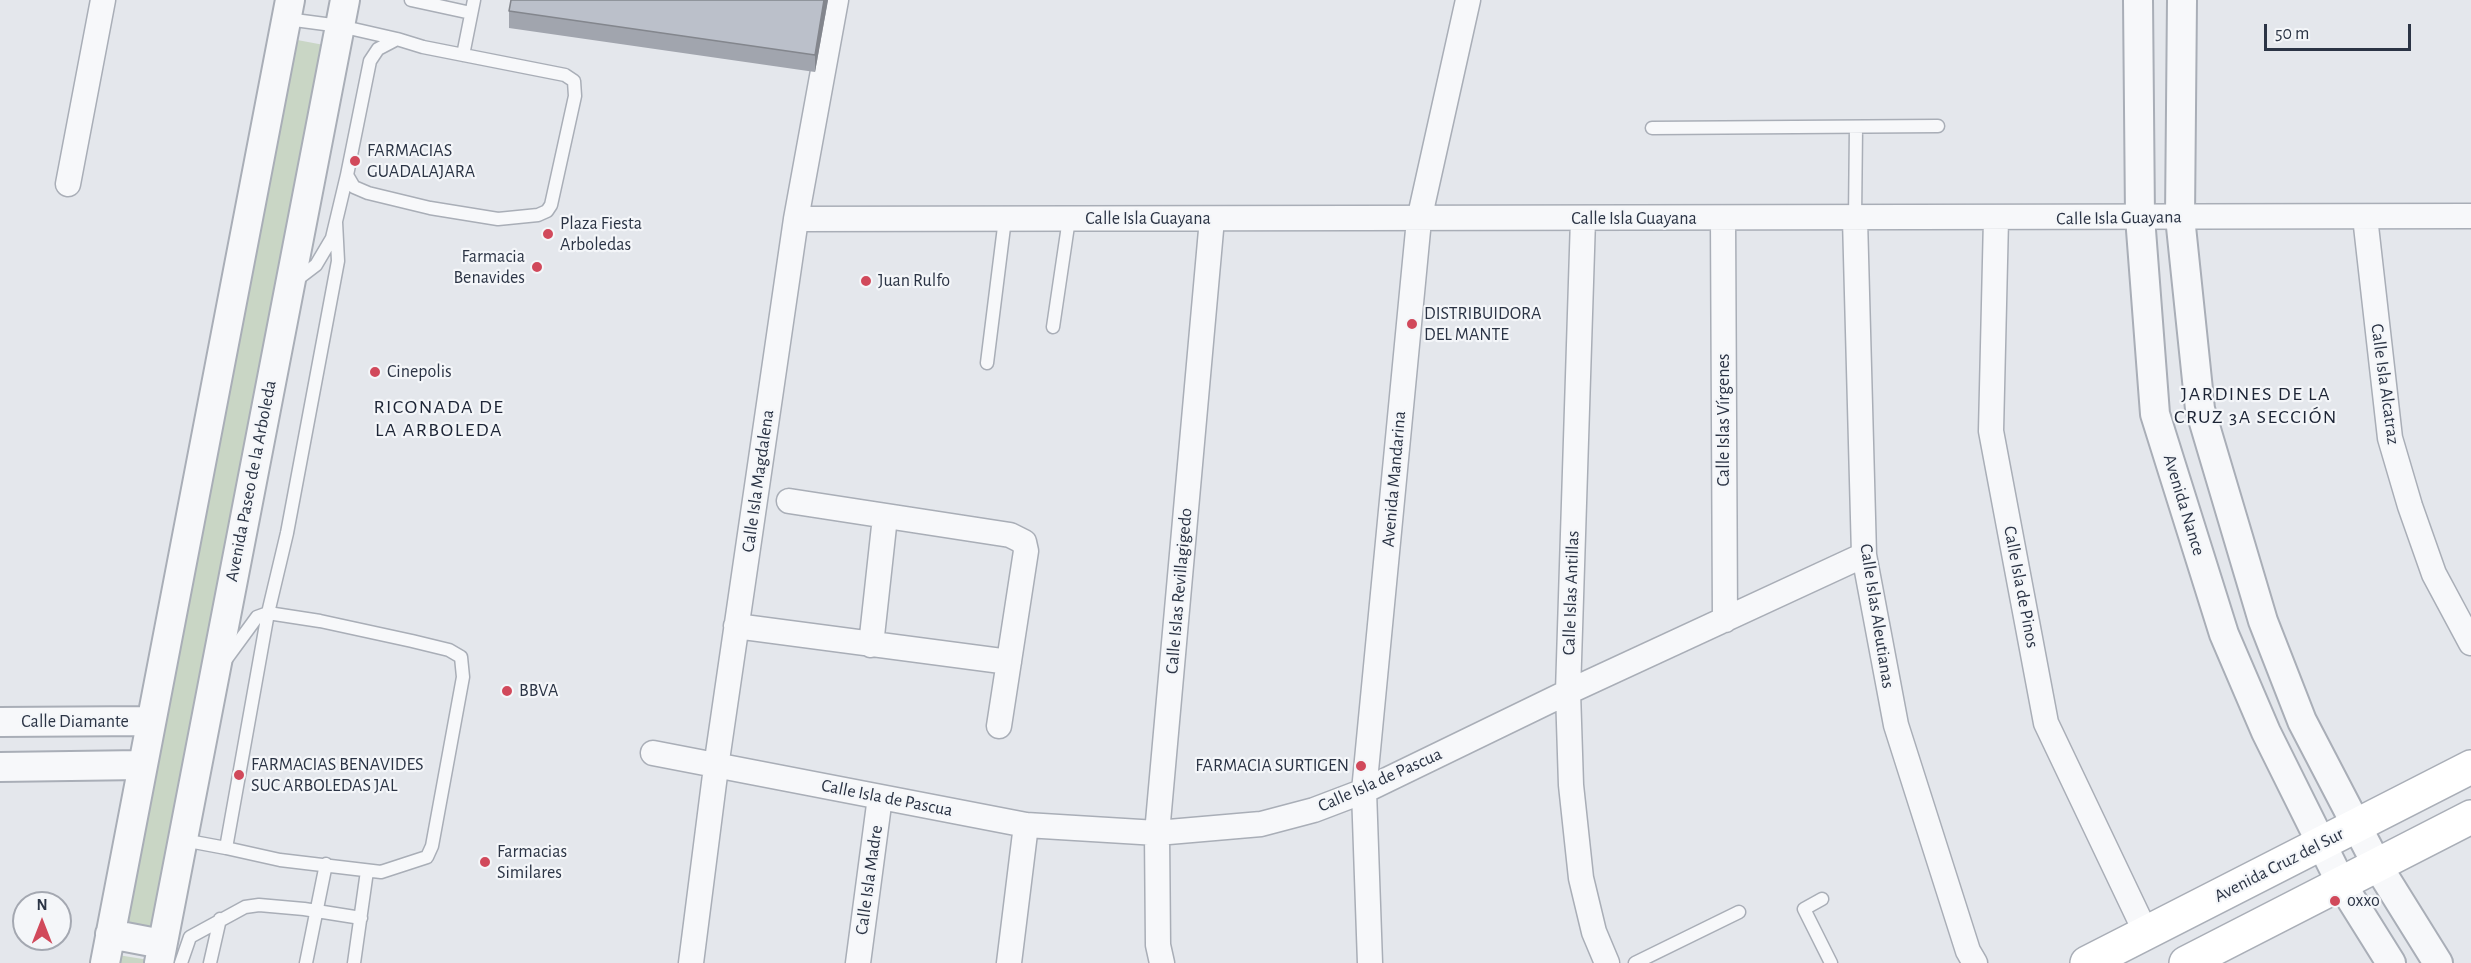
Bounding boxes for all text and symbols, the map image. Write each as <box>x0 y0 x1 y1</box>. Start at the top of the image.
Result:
scale bar <box>2267 12 2414 50</box>
text: 50 m <box>2275 25 2309 43</box>
place label: FARMACIAS GUADALAJARA <box>367 140 475 182</box>
marker: FARMACIAS GUADALAJARA <box>348 154 362 168</box>
street label: Calle Isla Guayana <box>2056 206 2182 230</box>
street label: Calle Isla Guayana <box>1085 208 1211 230</box>
street label: Calle Isla Guayana <box>1571 208 1697 230</box>
place label: Plaza Fiesta Arboledas <box>560 213 642 256</box>
marker: Plaza Fiesta Arboledas <box>541 227 555 241</box>
place label: Farmacia Benavides <box>454 246 525 288</box>
marker: Farmacia Benavides <box>530 260 544 274</box>
place label: Juan Rulfo <box>878 270 950 292</box>
marker: Juan Rulfo <box>859 274 873 288</box>
place label: DISTRIBUIDORA DEL MANTE <box>1424 303 1542 346</box>
marker: DISTRIBUIDORA DEL MANTE <box>1405 317 1419 331</box>
street label: Calle Isla Alcatraz <box>2366 322 2404 446</box>
street label: Calle Islas Vírgenes <box>1713 354 1735 486</box>
place label: Cinepolis <box>387 361 452 383</box>
marker: Cinepolis <box>368 365 382 379</box>
street label: Avenida Paseo de la Arboleda <box>221 378 281 584</box>
district label: JARDINES DE LA CRUZ 3A SECCIÓN <box>2174 382 2338 429</box>
district label: RICONADA DE LA ARBOLEDA <box>374 395 504 442</box>
street label: Calle Isla Magdalena <box>737 408 779 554</box>
street label: Avenida Mandarina <box>1377 410 1411 548</box>
street label: Avenida Nance <box>2158 452 2210 558</box>
street label: Calle Islas Revillagigedo <box>1161 507 1197 675</box>
street label: Calle Isla de Pinos <box>1999 524 2043 650</box>
street label: Calle Islas Antillas <box>1558 530 1584 656</box>
street label: Calle Islas Aleutianas <box>1855 542 1899 690</box>
place label: BBVA <box>519 680 558 702</box>
marker: BBVA <box>500 684 514 698</box>
street label: Calle Diamante <box>21 711 129 733</box>
street label: Calle Isla de Pascua <box>1315 743 1445 817</box>
place label: FARMACIAS BENAVIDES SUC ARBOLEDAS JAL <box>251 754 424 796</box>
place label: FARMACIA SURTIGEN <box>1195 755 1349 777</box>
marker: FARMACIA SURTIGEN <box>1354 759 1368 773</box>
marker: FARMACIAS BENAVIDES SUC ARBOLEDAS JAL <box>232 768 246 782</box>
street label: Calle Isla de Pascua <box>819 775 955 821</box>
street label: Avenida Cruz del Sur <box>2211 823 2347 907</box>
street label: Calle Isla Madre <box>851 824 887 936</box>
place label: Farmacias Similares <box>497 841 567 884</box>
marker: Farmacias Similares <box>478 855 492 869</box>
place label: oxxo <box>2347 890 2380 912</box>
north arrow <box>12 891 72 951</box>
marker: oxxo <box>2328 894 2342 908</box>
text: N <box>36 897 48 913</box>

